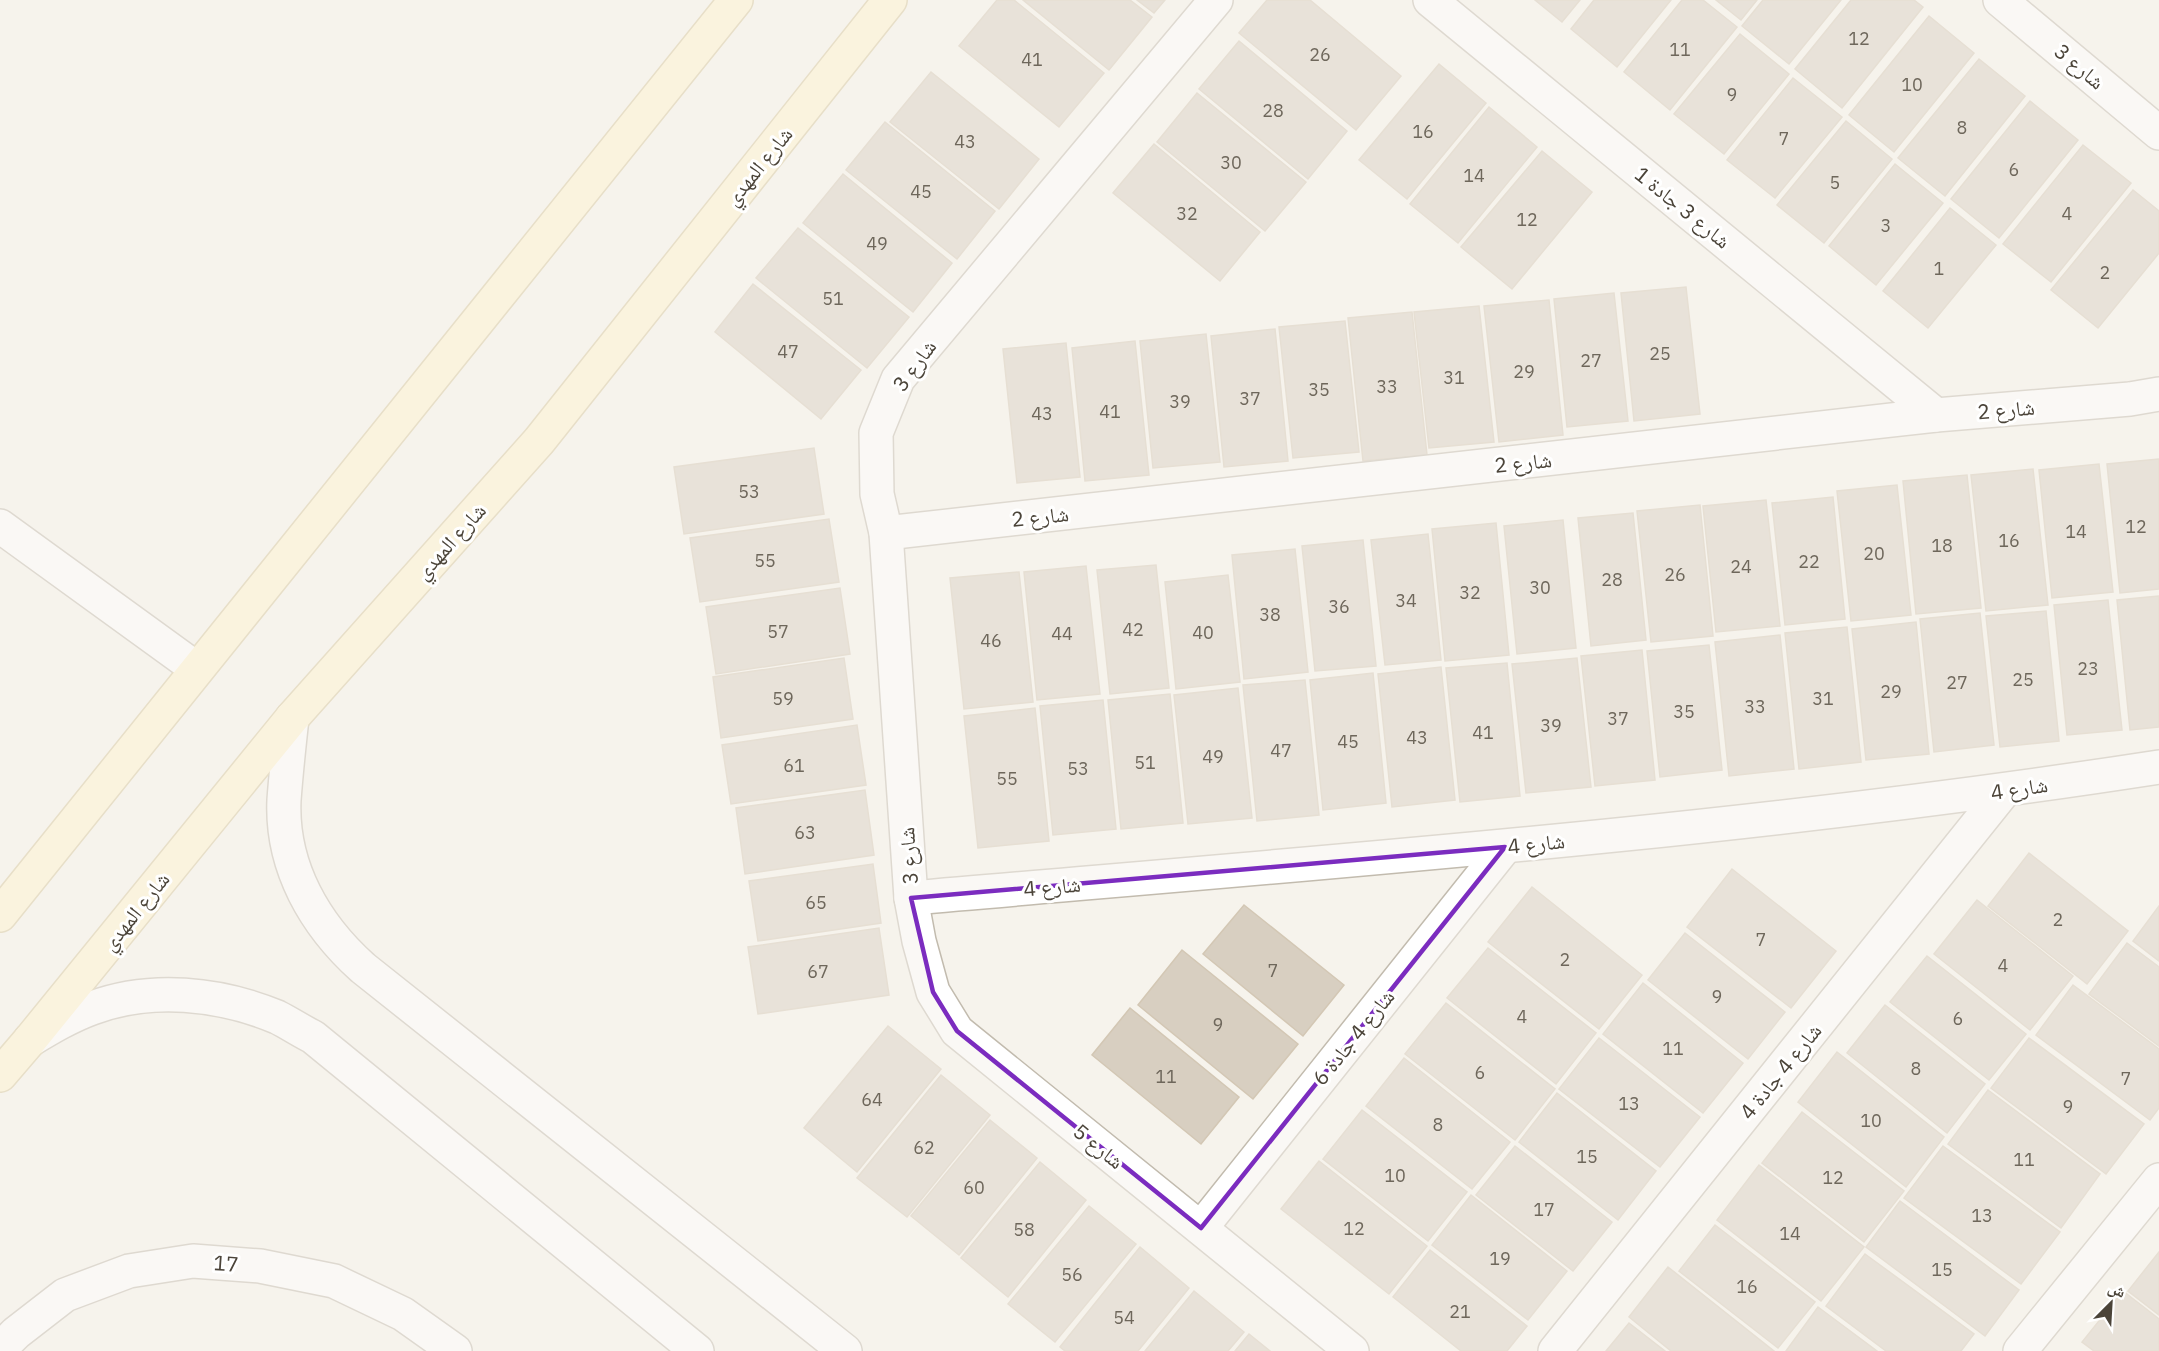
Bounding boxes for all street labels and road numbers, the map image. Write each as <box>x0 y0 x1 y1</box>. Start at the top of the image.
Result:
street label: شارع 3 <box>2049 37 2111 95</box>
street label: شارع المهدي <box>718 121 801 213</box>
street label: شارع 3 جادة 1 <box>1629 160 1737 254</box>
street label: شارع 3 <box>886 334 942 396</box>
street label: شارع 2 <box>1976 393 2036 425</box>
street label: شارع 2 <box>1493 445 1553 479</box>
street label: شارع المهدي <box>408 497 494 588</box>
street label: شارع 2 <box>1010 499 1070 533</box>
street label: شارع 4 <box>1989 770 2049 806</box>
street label: شارع 3 <box>892 826 924 886</box>
street label: شارع 4 <box>1506 826 1566 860</box>
street label: شارع المهدي <box>95 866 178 958</box>
street label: شارع 4 <box>1022 870 1082 902</box>
street label: شارع 4 جادة 6 <box>1306 983 1400 1091</box>
street label: شارع 4 جادة 4 <box>1733 1017 1827 1125</box>
street label: شارع 5 <box>1068 1117 1130 1175</box>
street label: 17 <box>212 1248 240 1278</box>

